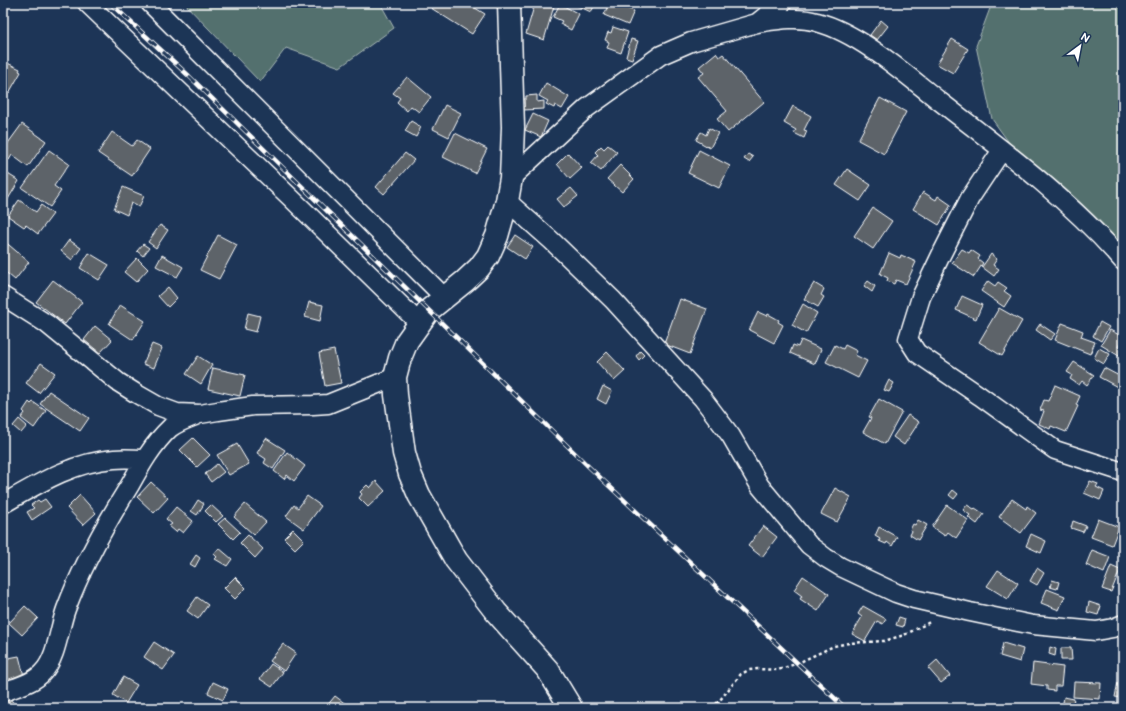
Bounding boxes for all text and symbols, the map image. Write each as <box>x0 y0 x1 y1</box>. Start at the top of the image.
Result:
north arrow <box>1060 26 1100 66</box>
text: N <box>1078 30 1092 46</box>

